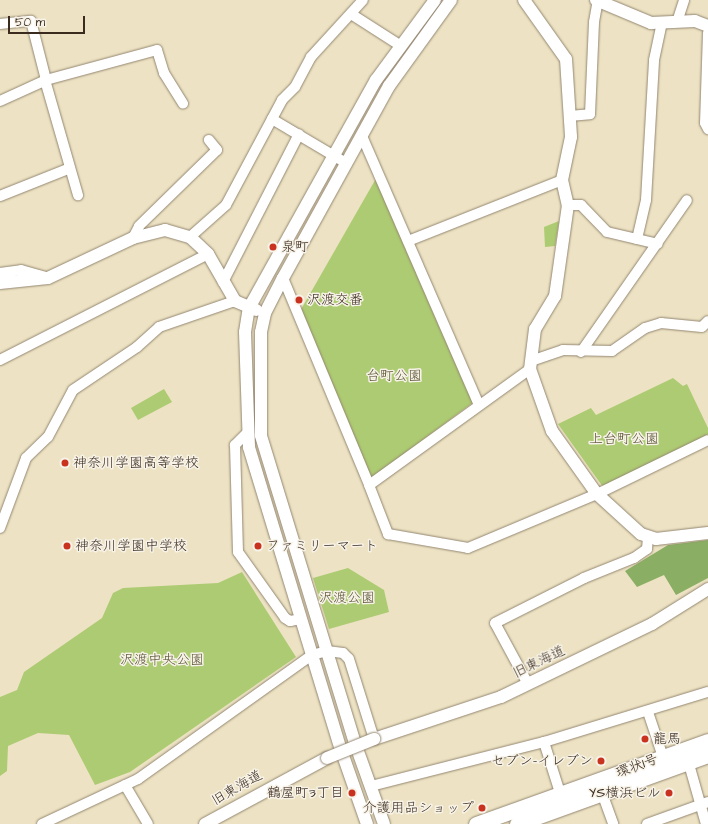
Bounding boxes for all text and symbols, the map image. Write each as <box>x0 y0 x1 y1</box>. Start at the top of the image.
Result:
scale bar <box>10 8 87 34</box>
text: 50 m <box>15 14 45 31</box>
place label: 泉町 <box>281 239 309 255</box>
marker: 泉町 <box>268 242 278 252</box>
place label: 沢渡交番 <box>307 292 363 308</box>
marker: 沢渡交番 <box>294 295 304 305</box>
park label: 台町公園 <box>366 368 422 384</box>
park label: 上台町公園 <box>589 431 659 447</box>
place label: 神奈川学園高等学校 <box>73 455 199 471</box>
marker: 神奈川学園高等学校 <box>60 458 70 468</box>
place label: 神奈川学園中学校 <box>75 538 187 554</box>
place label: ファミリーマート <box>266 538 378 554</box>
marker: 神奈川学園中学校 <box>62 541 72 551</box>
marker: ファミリーマート <box>253 541 263 551</box>
park label: 沢渡公園 <box>319 590 375 606</box>
street label: 旧東海道 <box>510 642 568 682</box>
park label: 沢渡中央公園 <box>120 652 204 668</box>
place label: 龍馬 <box>653 731 681 747</box>
marker: 龍馬 <box>640 734 650 744</box>
street label: 環状1号 <box>614 751 660 781</box>
place label: セブン-イレブン <box>491 753 593 769</box>
marker: セブン-イレブン <box>596 756 606 766</box>
street label: 旧東海道 <box>209 767 265 809</box>
place label: 鶴屋町3丁目 <box>267 785 344 801</box>
place label: YS横浜ビル <box>589 785 661 801</box>
marker: 鶴屋町3丁目 <box>347 788 357 798</box>
marker: YS横浜ビル <box>664 788 674 798</box>
place label: 介護用品ショップ <box>362 800 474 816</box>
marker: 介護用品ショップ <box>477 803 487 813</box>

